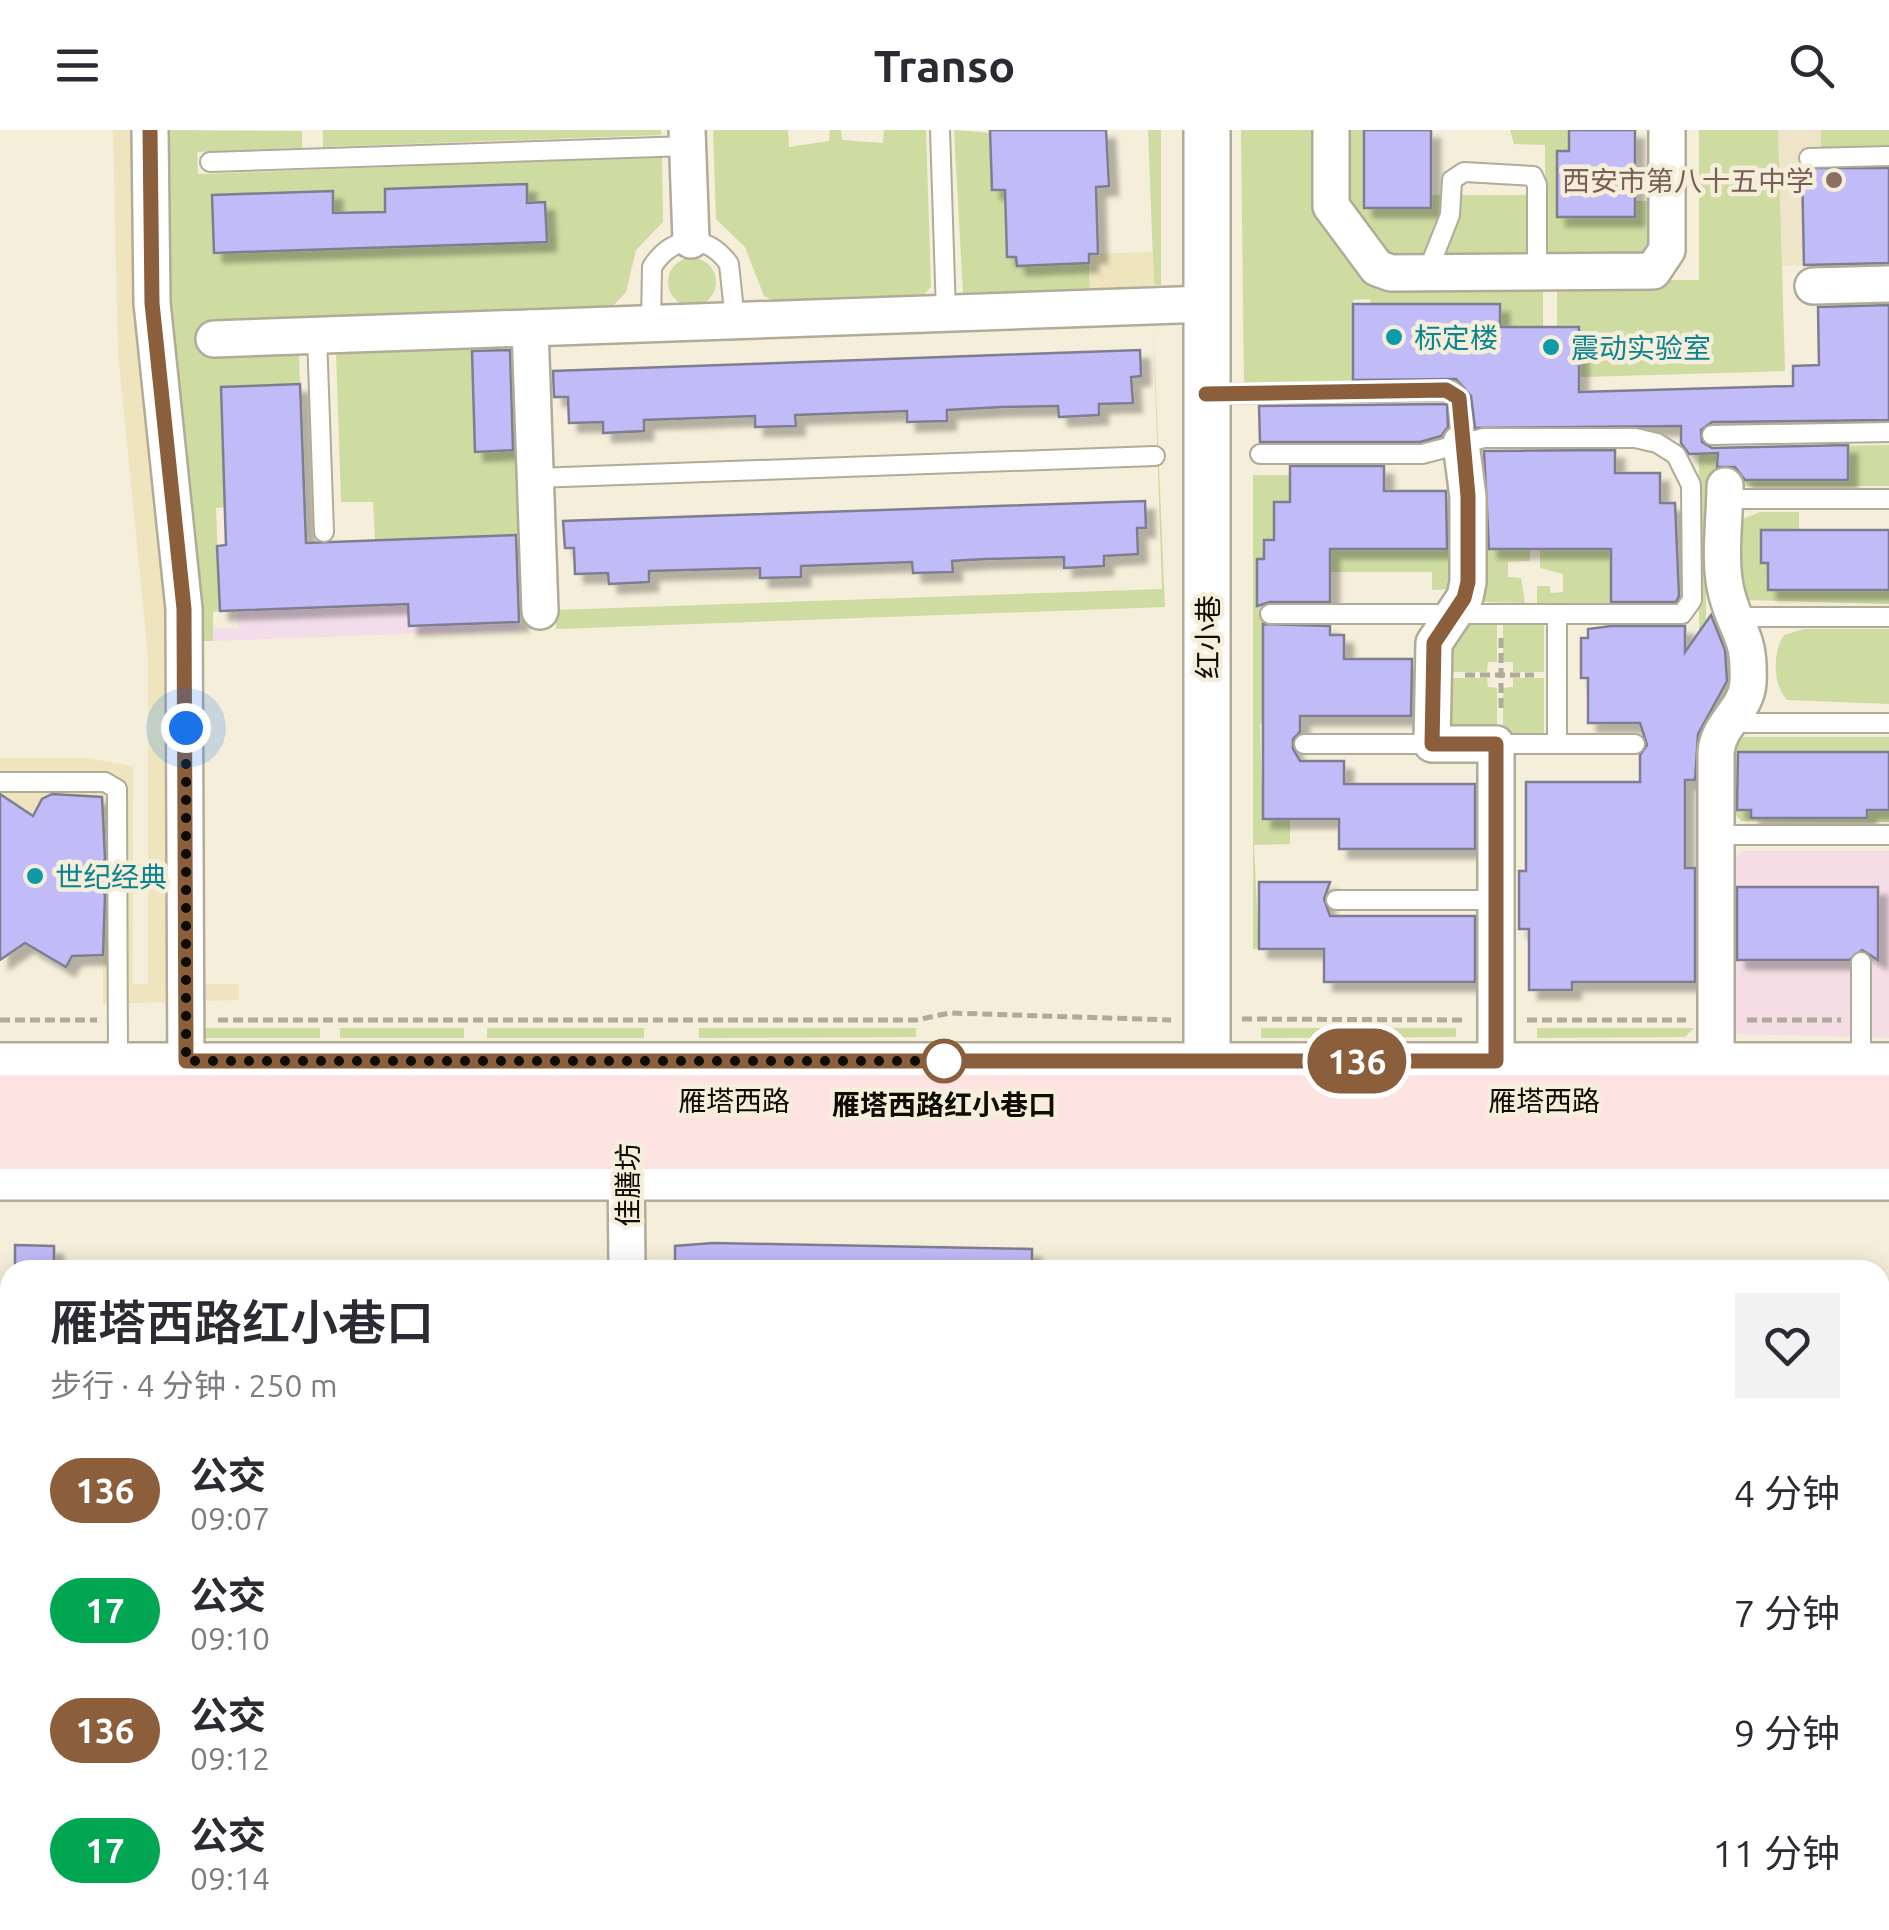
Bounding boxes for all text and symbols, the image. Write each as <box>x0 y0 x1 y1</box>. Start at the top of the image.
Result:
icon: menu <box>50 38 105 93</box>
icon: search <box>1784 38 1839 93</box>
text: Transo <box>874 40 1015 91</box>
place label: 西安市第八十五中学 <box>1562 165 1814 196</box>
marker: 西安市第八十五中学 <box>1823 169 1845 191</box>
place label: 标定楼 <box>1414 322 1498 353</box>
marker: 标定楼 <box>1383 326 1405 348</box>
place label: 震动实验室 <box>1571 332 1711 363</box>
marker: 震动实验室 <box>1540 336 1562 358</box>
street label: 红小巷 <box>1192 595 1223 679</box>
your location <box>161 703 211 753</box>
place label: 世纪经典 <box>55 861 167 892</box>
marker: 世纪经典 <box>24 865 46 887</box>
line badge: 136 <box>1300 1028 1414 1094</box>
marker: 雁塔西路红小巷口 <box>923 1040 965 1082</box>
text: 136 <box>1327 1041 1387 1081</box>
street label: 雁塔西路 <box>678 1085 790 1116</box>
street label: 雁塔西路 <box>1488 1085 1600 1116</box>
place label: 雁塔西路红小巷口 <box>832 1089 1056 1120</box>
street label: 佳膳坊 <box>612 1143 643 1227</box>
button: heart <box>1735 1293 1840 1398</box>
text: 雁塔西路红小巷口 <box>50 1295 434 1349</box>
text: 步行 · 4 分钟 · 250 m <box>50 1367 338 1403</box>
text: 公交 <box>190 1454 266 1496</box>
text: 136 <box>75 1470 135 1510</box>
text: 4 分钟 <box>1734 1472 1840 1514</box>
text: 09:07 <box>190 1500 270 1536</box>
text: 公交 <box>190 1574 266 1616</box>
text: 17 <box>85 1590 125 1630</box>
text: 7 分钟 <box>1734 1592 1840 1634</box>
text: 09:10 <box>190 1620 270 1656</box>
text: 公交 <box>190 1694 266 1736</box>
text: 136 <box>75 1710 135 1750</box>
text: 9 分钟 <box>1734 1712 1840 1754</box>
text: 09:12 <box>190 1740 270 1776</box>
text: 公交 <box>190 1814 266 1856</box>
text: 17 <box>85 1830 125 1870</box>
text: 11 分钟 <box>1712 1832 1840 1874</box>
text: 09:14 <box>190 1860 270 1896</box>

